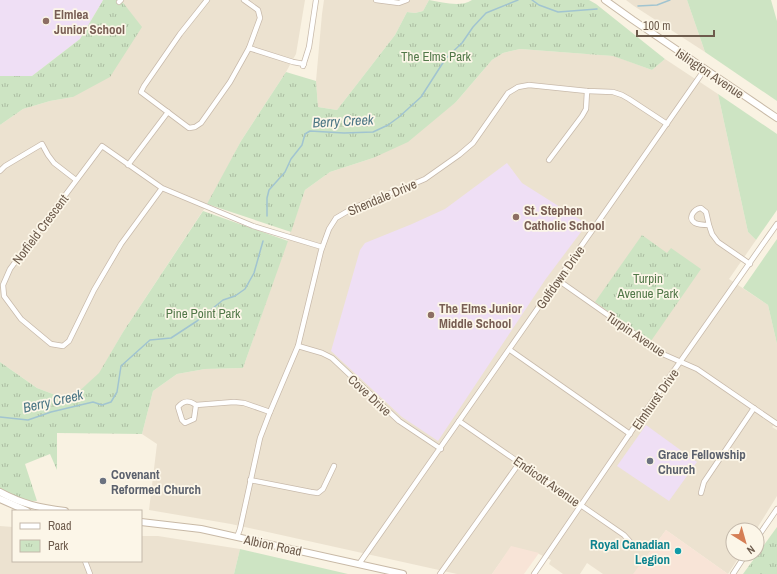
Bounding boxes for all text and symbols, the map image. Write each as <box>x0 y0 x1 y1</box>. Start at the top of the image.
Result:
place label: Elmlea Junior School <box>54 6 125 38</box>
scale bar <box>637 12 714 38</box>
marker: Elmlea Junior School <box>41 16 51 26</box>
text: 100 m <box>643 18 670 34</box>
street label: Islington Avenue <box>672 44 747 102</box>
park label: The Elms Park <box>401 48 472 65</box>
water label: Berry Creek <box>312 110 375 132</box>
street label: Shendale Drive <box>345 175 419 220</box>
street label: Norfield Crescent <box>9 191 72 268</box>
place label: St. Stephen Catholic School <box>524 202 605 234</box>
marker: St. Stephen Catholic School <box>511 212 521 222</box>
street label: Golfdown Drive <box>532 242 588 312</box>
park label: Turpin Avenue Park <box>617 270 679 302</box>
place label: The Elms Junior Middle School <box>439 300 523 332</box>
park label: Pine Point Park <box>166 305 241 322</box>
street label: Turpin Avenue <box>603 308 669 361</box>
marker: The Elms Junior Middle School <box>426 310 436 320</box>
street label: Elmhurst Drive <box>628 365 683 433</box>
street label: Cove Drive <box>344 371 395 420</box>
water label: Berry Creek <box>21 385 86 417</box>
place label: Grace Fellowship Church <box>658 446 746 478</box>
street label: Endicott Avenue <box>510 452 583 511</box>
marker: Grace Fellowship Church <box>645 456 655 466</box>
place label: Covenant Reformed Church <box>111 466 201 498</box>
marker: Covenant Reformed Church <box>98 476 108 486</box>
legend <box>12 510 142 562</box>
text: Road <box>48 518 72 534</box>
north arrow <box>725 522 765 562</box>
street label: Albion Road <box>241 531 303 560</box>
place label: Royal Canadian Legion <box>590 536 670 568</box>
text: Park <box>48 538 68 554</box>
text: N <box>744 542 758 558</box>
marker: Royal Canadian Legion <box>673 546 683 556</box>

